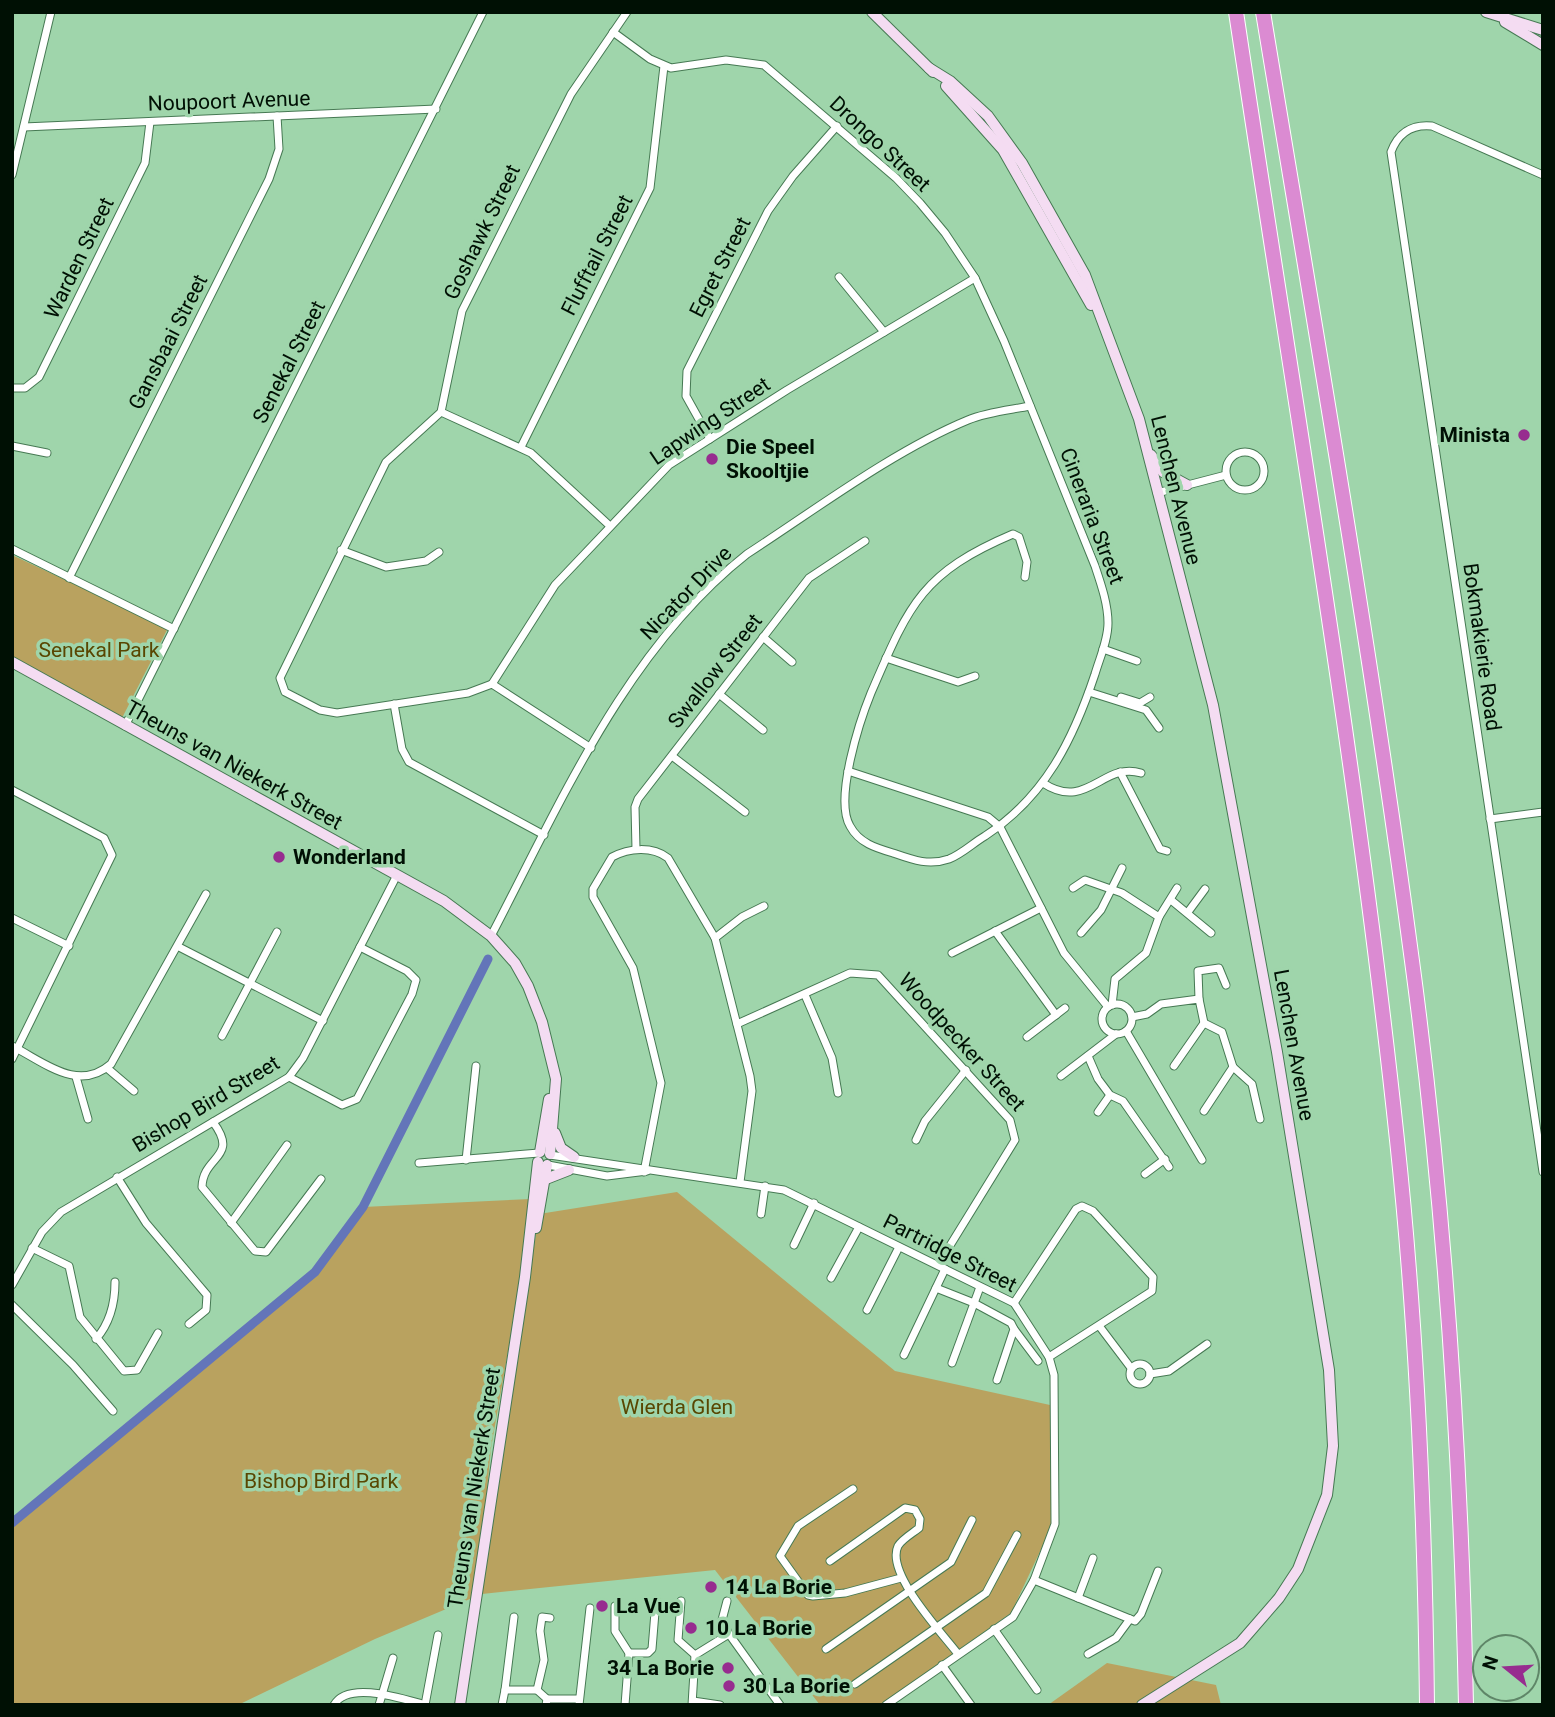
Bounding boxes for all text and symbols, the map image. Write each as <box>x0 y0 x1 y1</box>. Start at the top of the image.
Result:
street label: Noupoort Avenue <box>147 86 311 116</box>
street label: Drongo Street <box>825 91 935 197</box>
street label: Goshawk Street <box>439 161 525 303</box>
street label: Flufftail Street <box>556 191 638 319</box>
street label: Warden Street <box>39 193 119 323</box>
street label: Egret Street <box>685 213 756 321</box>
street label: Gansbaai Street <box>124 270 212 414</box>
street label: Senekal Street <box>248 297 330 427</box>
street label: Lapwing Street <box>645 372 775 470</box>
street label: Lenchen Avenue <box>1146 413 1206 567</box>
place label: Minista <box>1440 423 1510 447</box>
marker: Minista <box>1516 427 1532 443</box>
place label: Die Speel Skooltjie <box>726 435 815 483</box>
street label: Cineraria Street <box>1055 445 1129 588</box>
marker: Die Speel Skooltjie <box>704 451 720 467</box>
street label: Nicator Drive <box>635 541 737 645</box>
street label: Bokmakierie Road <box>1458 562 1506 732</box>
street label: Swallow Street <box>663 609 767 733</box>
park label: Senekal Park <box>38 638 160 662</box>
street label: Theuns van Niekerk Street <box>122 695 347 835</box>
place label: Wonderland <box>293 845 406 869</box>
marker: Wonderland <box>271 849 287 865</box>
street label: Lenchen Avenue <box>1269 967 1319 1123</box>
street label: Woodpecker Street <box>894 968 1030 1116</box>
street label: Bishop Bird Street <box>128 1051 284 1157</box>
street label: Partridge Street <box>879 1209 1021 1297</box>
street label: Theuns van Niekerk Street <box>443 1366 505 1610</box>
park label: Wierda Glen <box>621 1395 733 1419</box>
park label: Bishop Bird Park <box>244 1469 398 1493</box>
place label: 14 La Borie <box>725 1575 832 1599</box>
marker: 14 La Borie <box>703 1579 719 1595</box>
place label: La Vue <box>616 1594 680 1618</box>
marker: La Vue <box>594 1598 610 1614</box>
place label: 10 La Borie <box>705 1616 812 1640</box>
marker: 10 La Borie <box>683 1620 699 1636</box>
north arrow <box>1471 1633 1541 1703</box>
text: N <box>1477 1653 1503 1673</box>
place label: 34 La Borie <box>607 1656 714 1680</box>
marker: 34 La Borie <box>720 1660 736 1676</box>
place label: 30 La Borie <box>743 1674 850 1698</box>
marker: 30 La Borie <box>721 1678 737 1694</box>

